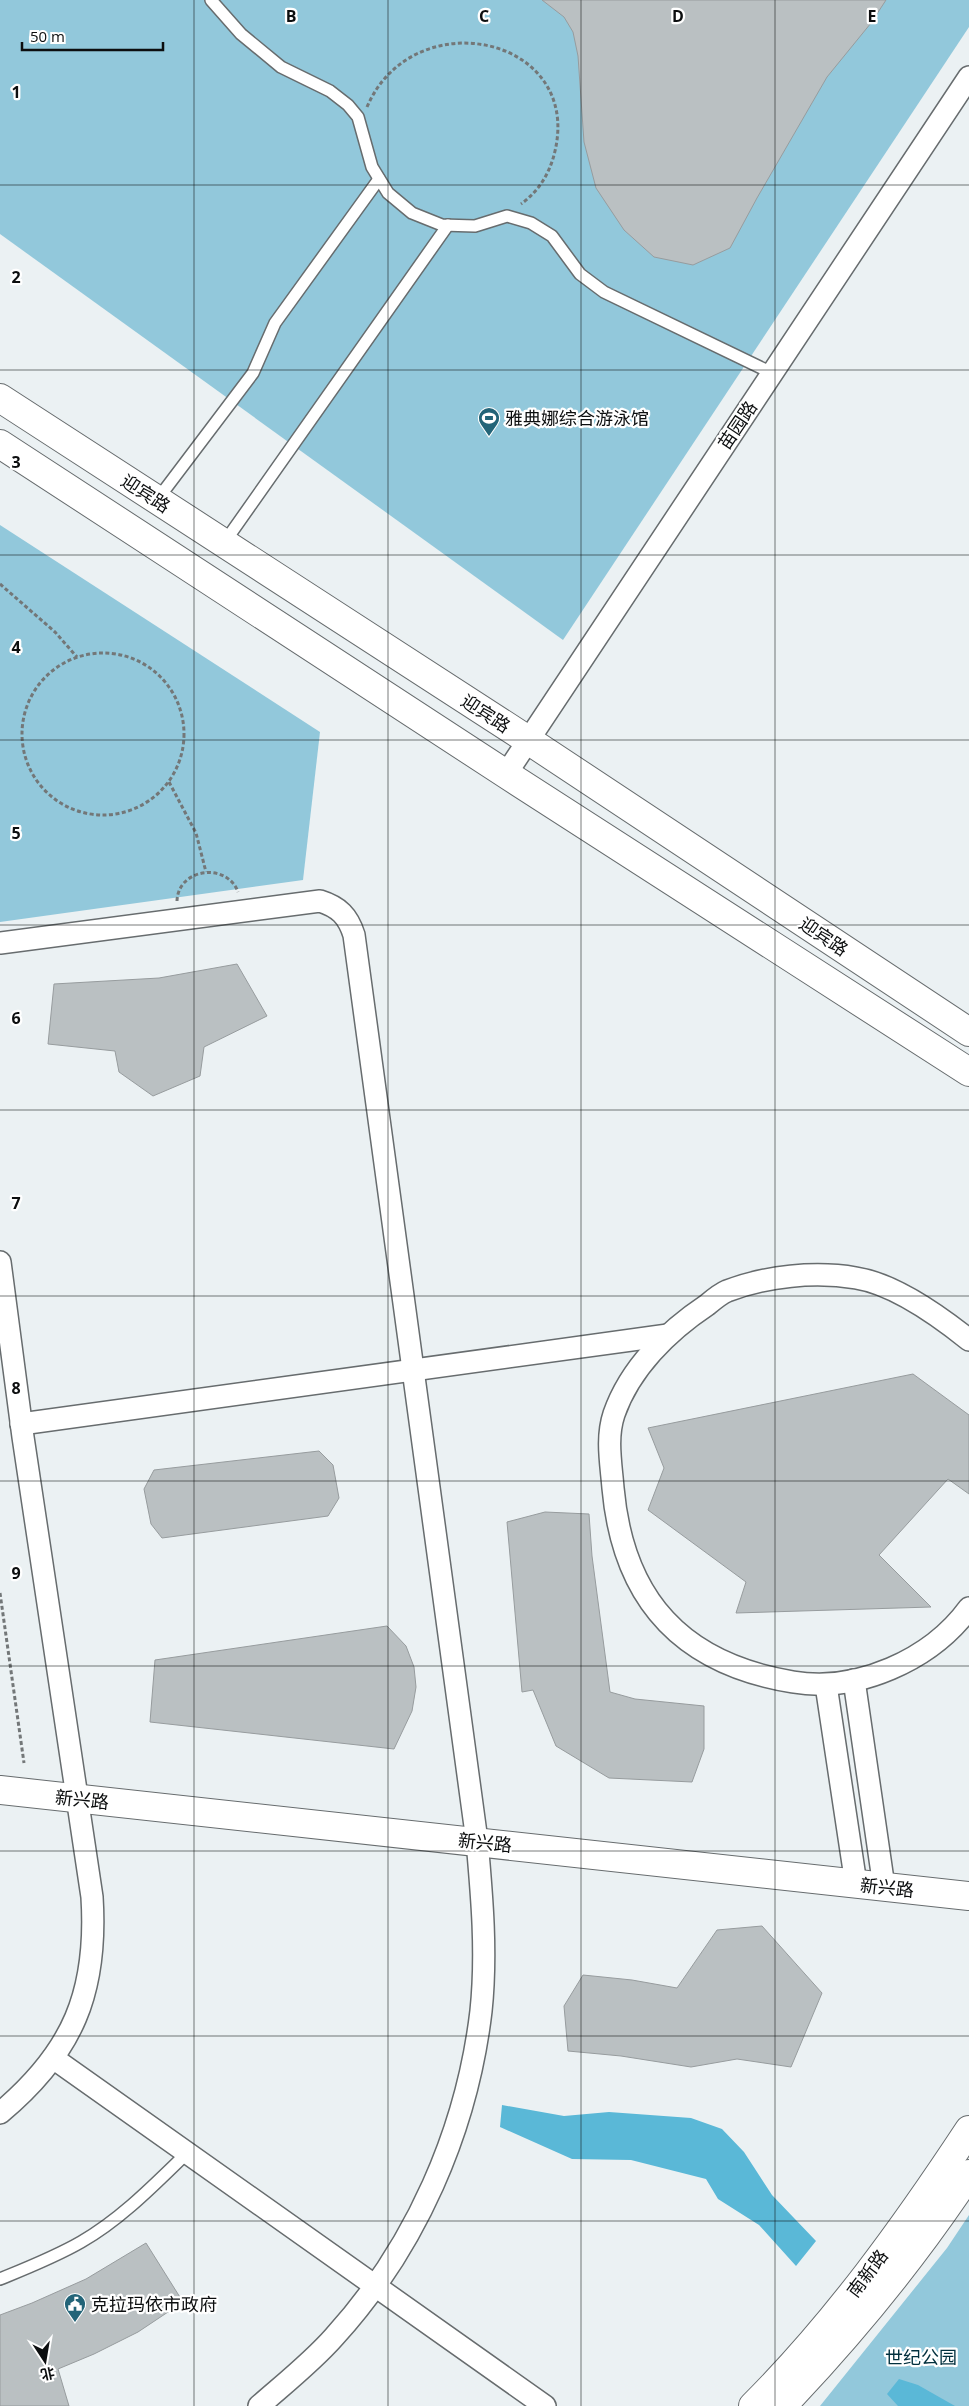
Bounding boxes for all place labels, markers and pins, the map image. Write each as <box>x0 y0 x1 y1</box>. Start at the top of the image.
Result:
sports icon: 雅典娜综合游泳馆 <box>477 406 501 437</box>
place label: 雅典娜综合游泳馆 <box>505 406 649 430</box>
public building icon: 克拉玛依市政府 <box>63 2292 87 2323</box>
place label: 克拉玛依市政府 <box>91 2292 217 2316</box>

